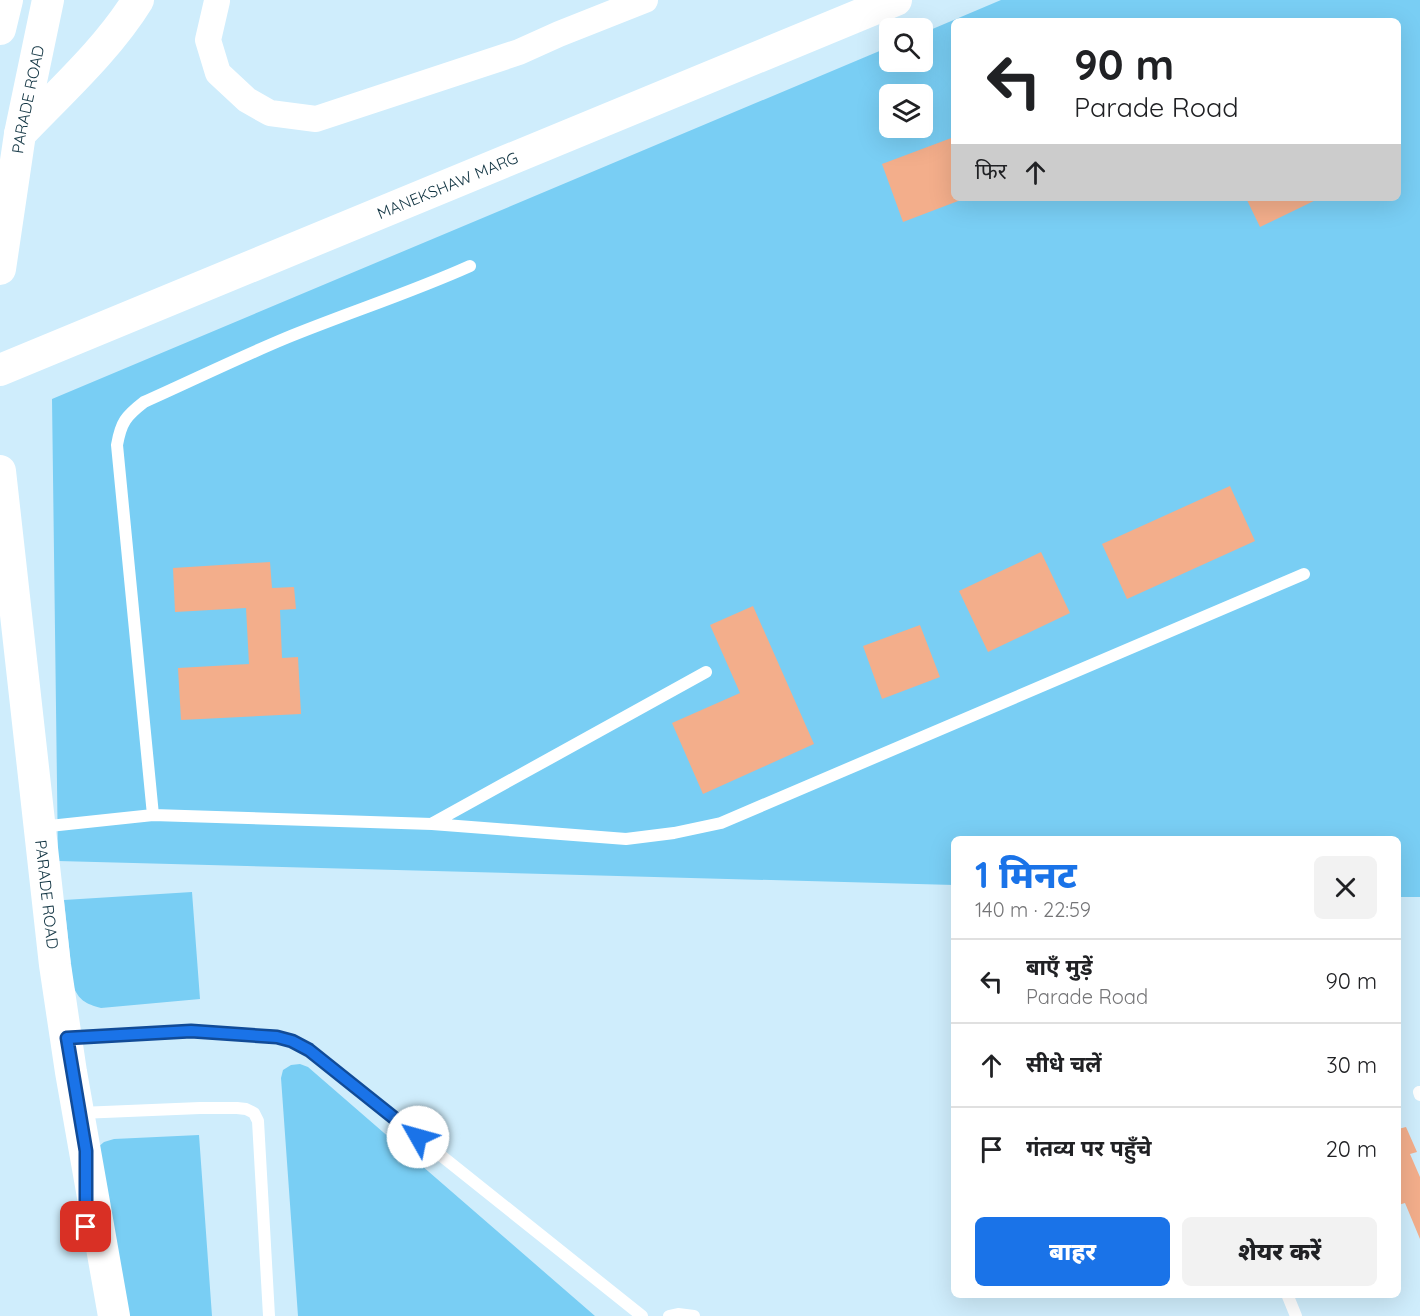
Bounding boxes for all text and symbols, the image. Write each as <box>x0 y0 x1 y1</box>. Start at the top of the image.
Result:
map controls <box>879 18 933 138</box>
button: search <box>879 18 933 72</box>
text: 90 m <box>1074 38 1174 91</box>
icon: left <box>975 42 1053 120</box>
street label: PARADE ROAD <box>7 43 48 155</box>
button: layers <box>879 84 933 138</box>
text: Parade Road <box>1074 90 1239 124</box>
street label: MANEKSHAW MARG <box>374 147 521 223</box>
icon: ahead <box>1019 156 1052 189</box>
text: फिर <box>975 157 1007 185</box>
street label: PARADE ROAD <box>31 839 63 950</box>
text: 1 मिनट <box>975 852 1077 897</box>
button: close <box>1314 856 1377 919</box>
text: 140 m · 22:59 <box>975 897 1091 922</box>
text: बाएँ मुड़ें <box>1026 953 1092 981</box>
icon: left <box>975 965 1008 998</box>
text: 90 m <box>1326 967 1377 995</box>
text: Parade Road <box>1026 984 1148 1009</box>
icon: ahead <box>975 1049 1008 1082</box>
text: सीधे चलें <box>1026 1050 1102 1078</box>
text: 30 m <box>1326 1051 1377 1079</box>
position arrow <box>386 1105 450 1169</box>
icon: arrive <box>975 1133 1008 1166</box>
text: गंतव्य पर पहुँचे <box>1026 1134 1151 1162</box>
text: 20 m <box>1326 1135 1377 1163</box>
pin <box>60 1201 111 1252</box>
icon: arrive <box>69 1210 102 1243</box>
button: बाहर <box>975 1217 1170 1286</box>
button: शेयर करें <box>1182 1217 1377 1286</box>

